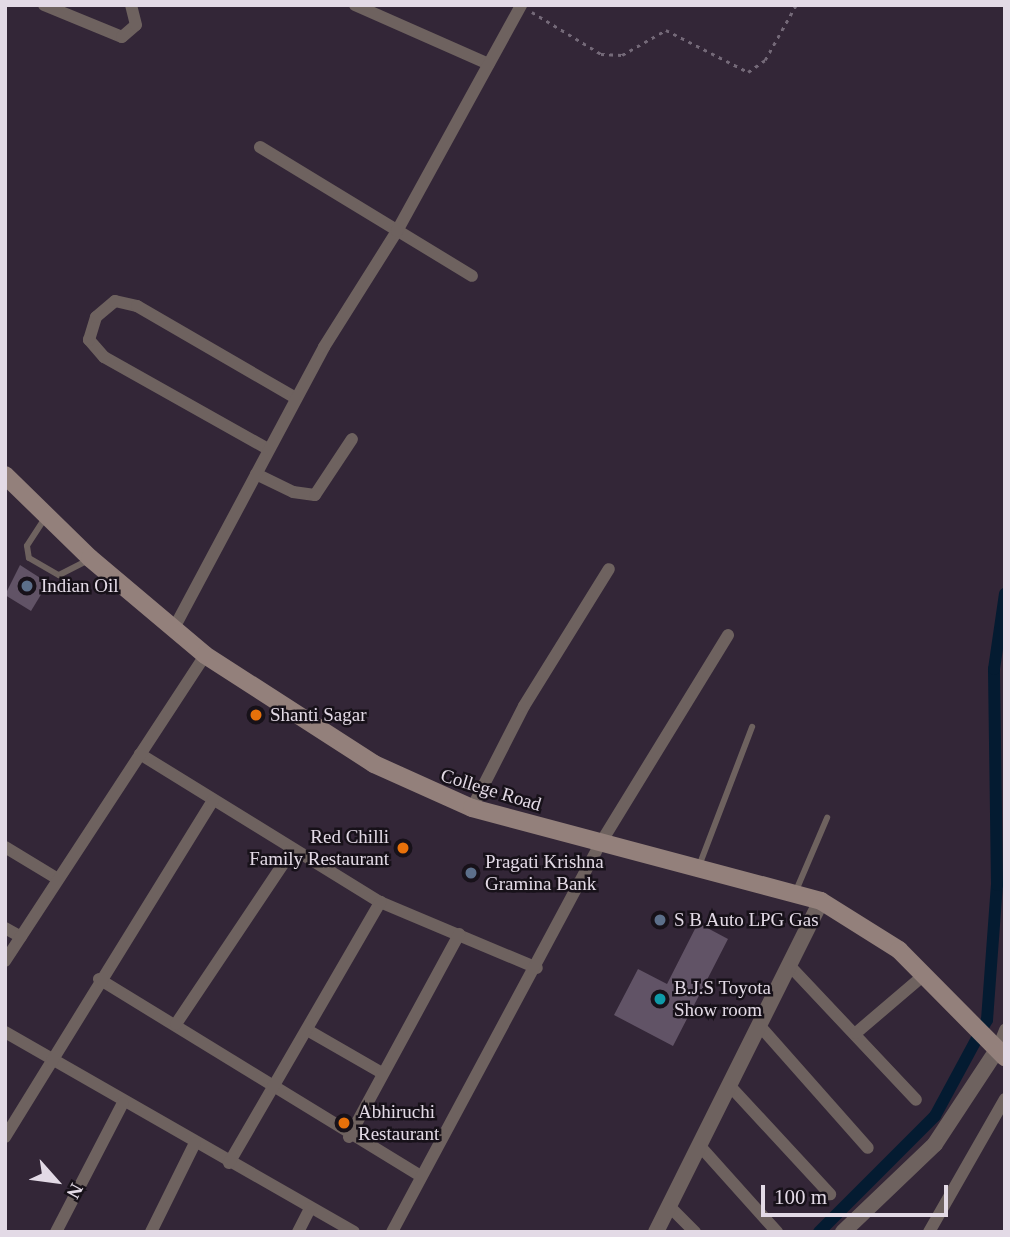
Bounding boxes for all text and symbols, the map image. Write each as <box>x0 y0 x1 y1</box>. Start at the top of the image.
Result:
place label: Indian Oil <box>41 575 119 597</box>
marker: Indian Oil <box>19 578 35 594</box>
place label: Shanti Sagar <box>270 704 367 726</box>
marker: Shanti Sagar <box>248 707 264 723</box>
street label: College Road <box>438 764 544 816</box>
place label: Red Chilli Family Restaurant <box>249 826 389 870</box>
marker: Red Chilli Family Restaurant <box>395 840 411 856</box>
place label: Pragati Krishna Gramina Bank <box>485 851 604 895</box>
marker: Pragati Krishna Gramina Bank <box>463 865 479 881</box>
place label: S B Auto LPG Gas <box>674 909 820 931</box>
marker: S B Auto LPG Gas <box>652 912 668 928</box>
place label: B.J.S Toyota Show room <box>674 977 771 1021</box>
marker: B.J.S Toyota Show room <box>652 991 668 1007</box>
place label: Abhiruchi Restaurant <box>358 1101 439 1145</box>
marker: Abhiruchi Restaurant <box>336 1115 352 1131</box>
north arrow <box>21 1146 91 1216</box>
scale bar <box>765 1170 952 1214</box>
text: N <box>62 1180 87 1202</box>
text: 100 m <box>774 1185 827 1209</box>

